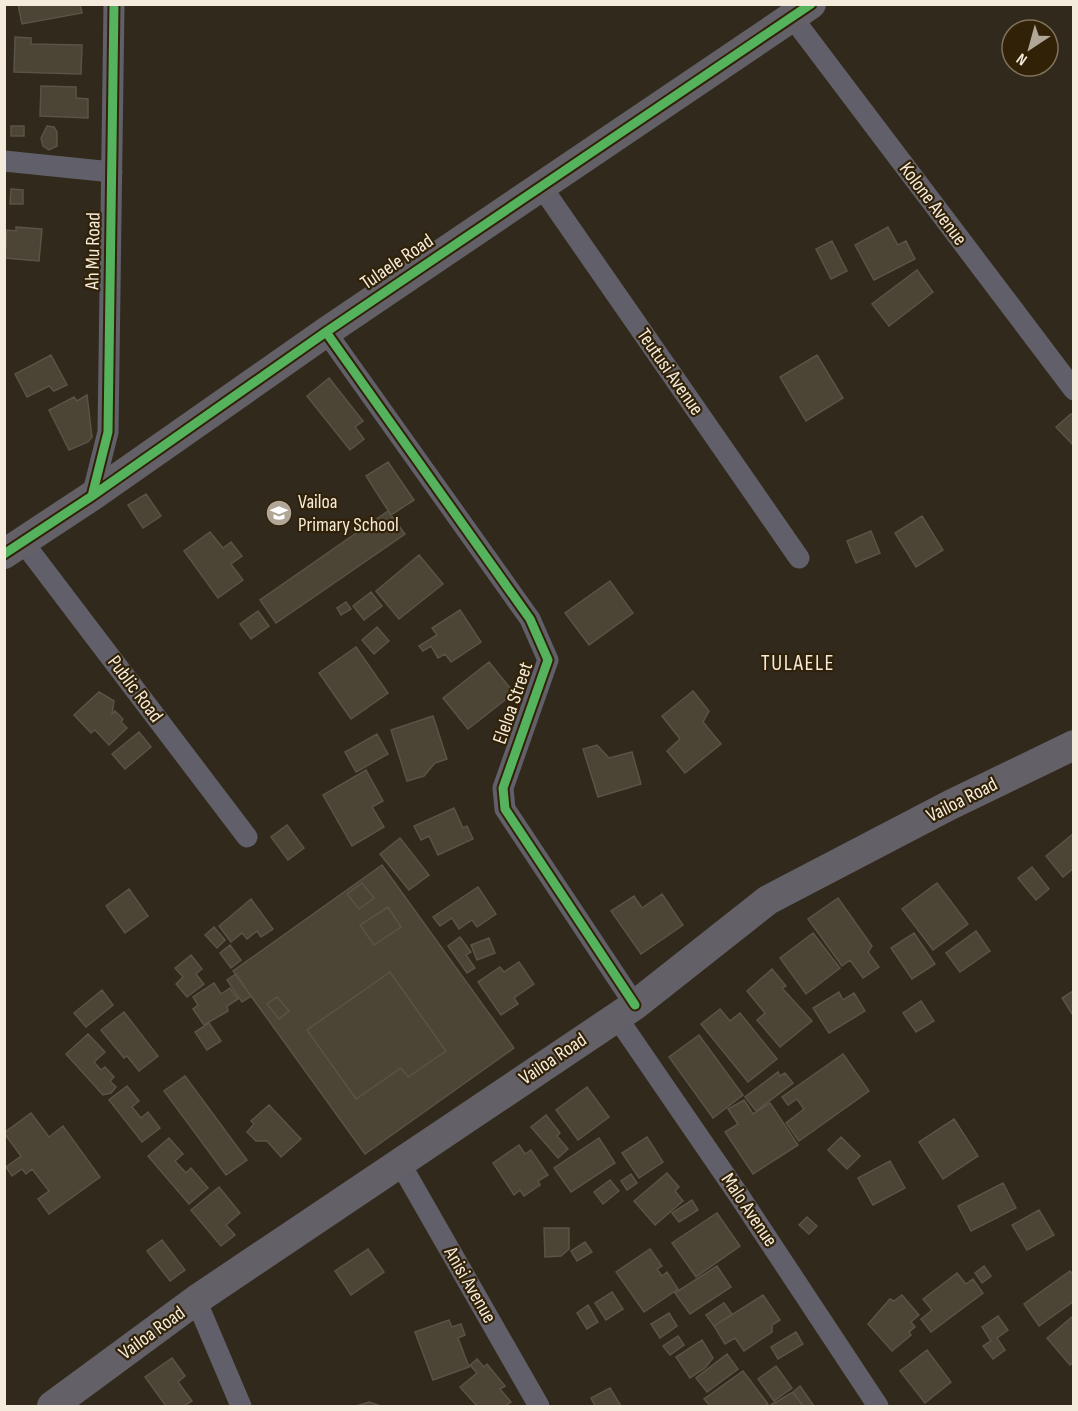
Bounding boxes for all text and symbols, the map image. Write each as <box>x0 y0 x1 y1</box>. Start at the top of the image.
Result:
north arrow <box>1000 18 1060 78</box>
text: N <box>1013 49 1031 69</box>
street label: Kolone Avenue <box>894 158 972 250</box>
street label: Ah Mu Road <box>80 212 106 291</box>
street label: Tulaele Road <box>356 229 438 295</box>
street label: Teutusi Avenue <box>631 324 709 420</box>
place label: Vailoa Primary School <box>298 490 399 537</box>
school or university icon: Vailoa Primary School <box>264 498 294 528</box>
district label: TULAELE <box>761 650 835 677</box>
street label: Public Road <box>102 651 168 727</box>
street label: Eleloa Street <box>488 659 538 747</box>
street label: Vailoa Road <box>923 772 1001 828</box>
street label: Vailoa Road <box>515 1028 591 1090</box>
street label: Malo Avenue <box>716 1169 782 1251</box>
street label: Anisi Avenue <box>438 1242 501 1327</box>
street label: Vailoa Road <box>114 1301 190 1365</box>

